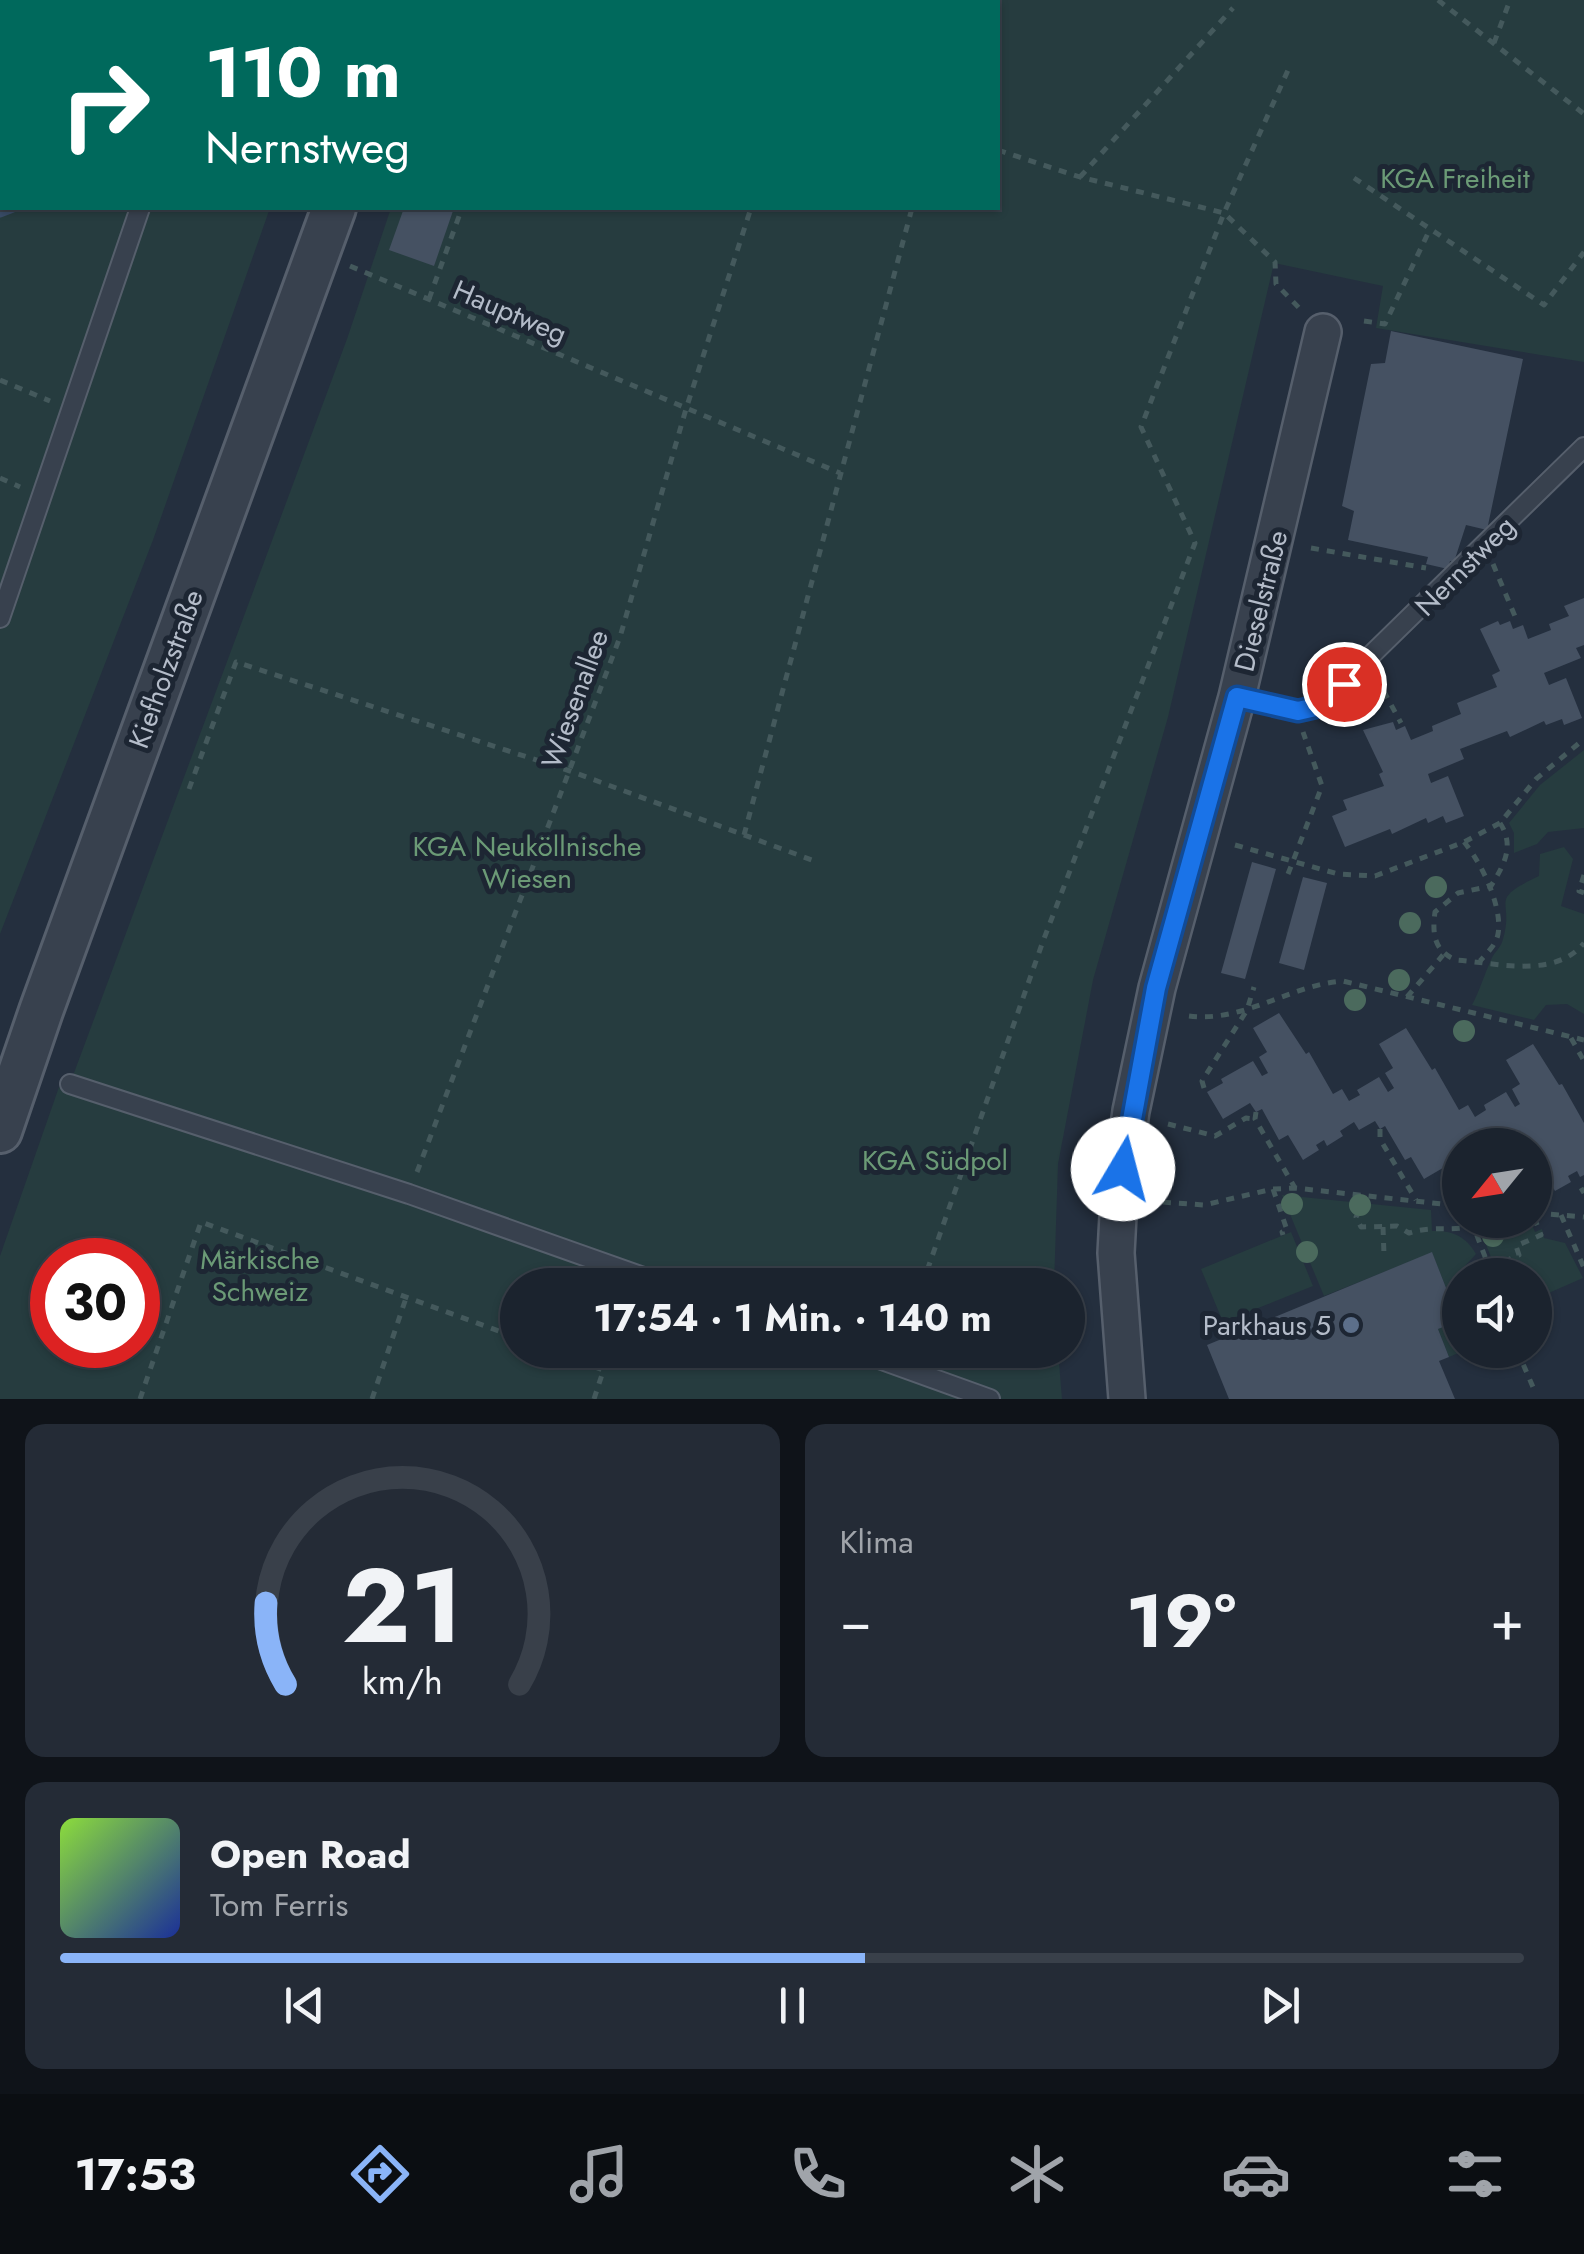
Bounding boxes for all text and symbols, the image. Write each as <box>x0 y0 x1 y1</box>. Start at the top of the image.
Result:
text: 110 m <box>205 22 401 123</box>
icon: right <box>40 40 170 170</box>
text: Nernstweg <box>205 115 410 180</box>
park label: KGA Freiheit <box>1380 158 1530 199</box>
street label: Hauptweg <box>447 270 573 354</box>
street label: Nernstweg <box>1405 506 1525 626</box>
street label: Dieselstraße <box>1224 526 1298 676</box>
street label: Kiefholzstraße <box>118 584 214 754</box>
street label: Wiesenallee <box>531 624 619 774</box>
pin <box>1302 642 1387 727</box>
icon: arrive <box>1317 657 1372 712</box>
park label: KGA Neuköllnische Wiesen <box>413 826 641 899</box>
position arrow <box>1071 1117 1175 1221</box>
north arrow <box>1442 1128 1552 1238</box>
map controls <box>1442 1128 1552 1368</box>
park label: KGA Südpol <box>862 1140 1008 1181</box>
speed limit sign: 30 <box>30 1238 160 1368</box>
park label: Märkische Schweiz <box>200 1239 320 1312</box>
button: sound <box>1442 1258 1552 1368</box>
text: 17:54 · 1 Min. · 140 m <box>593 1290 992 1345</box>
place label: Parkhaus 5 <box>1203 1305 1331 1346</box>
marker: Parkhaus 5 <box>1340 1314 1362 1336</box>
text: Klima <box>840 1519 914 1565</box>
text: 21 <box>342 1531 463 1681</box>
text: 19° <box>1126 1567 1236 1675</box>
text: − <box>840 1581 872 1661</box>
text: + <box>1490 1581 1524 1661</box>
text: km/h <box>362 1656 443 1707</box>
text: Open Road <box>210 1827 411 1882</box>
text: Tom Ferris <box>210 1882 348 1928</box>
icon: previous <box>277 1978 332 2033</box>
icon: pause <box>765 1978 820 2033</box>
icon: next <box>1253 1978 1308 2033</box>
icon: directions <box>345 2139 415 2209</box>
icon: music <box>564 2139 634 2209</box>
icon: phone <box>783 2139 853 2209</box>
icon: climate <box>1002 2139 1072 2209</box>
icon: car <box>1221 2139 1291 2209</box>
icon: filters <box>1440 2139 1510 2209</box>
text: 17:53 <box>74 2142 196 2207</box>

